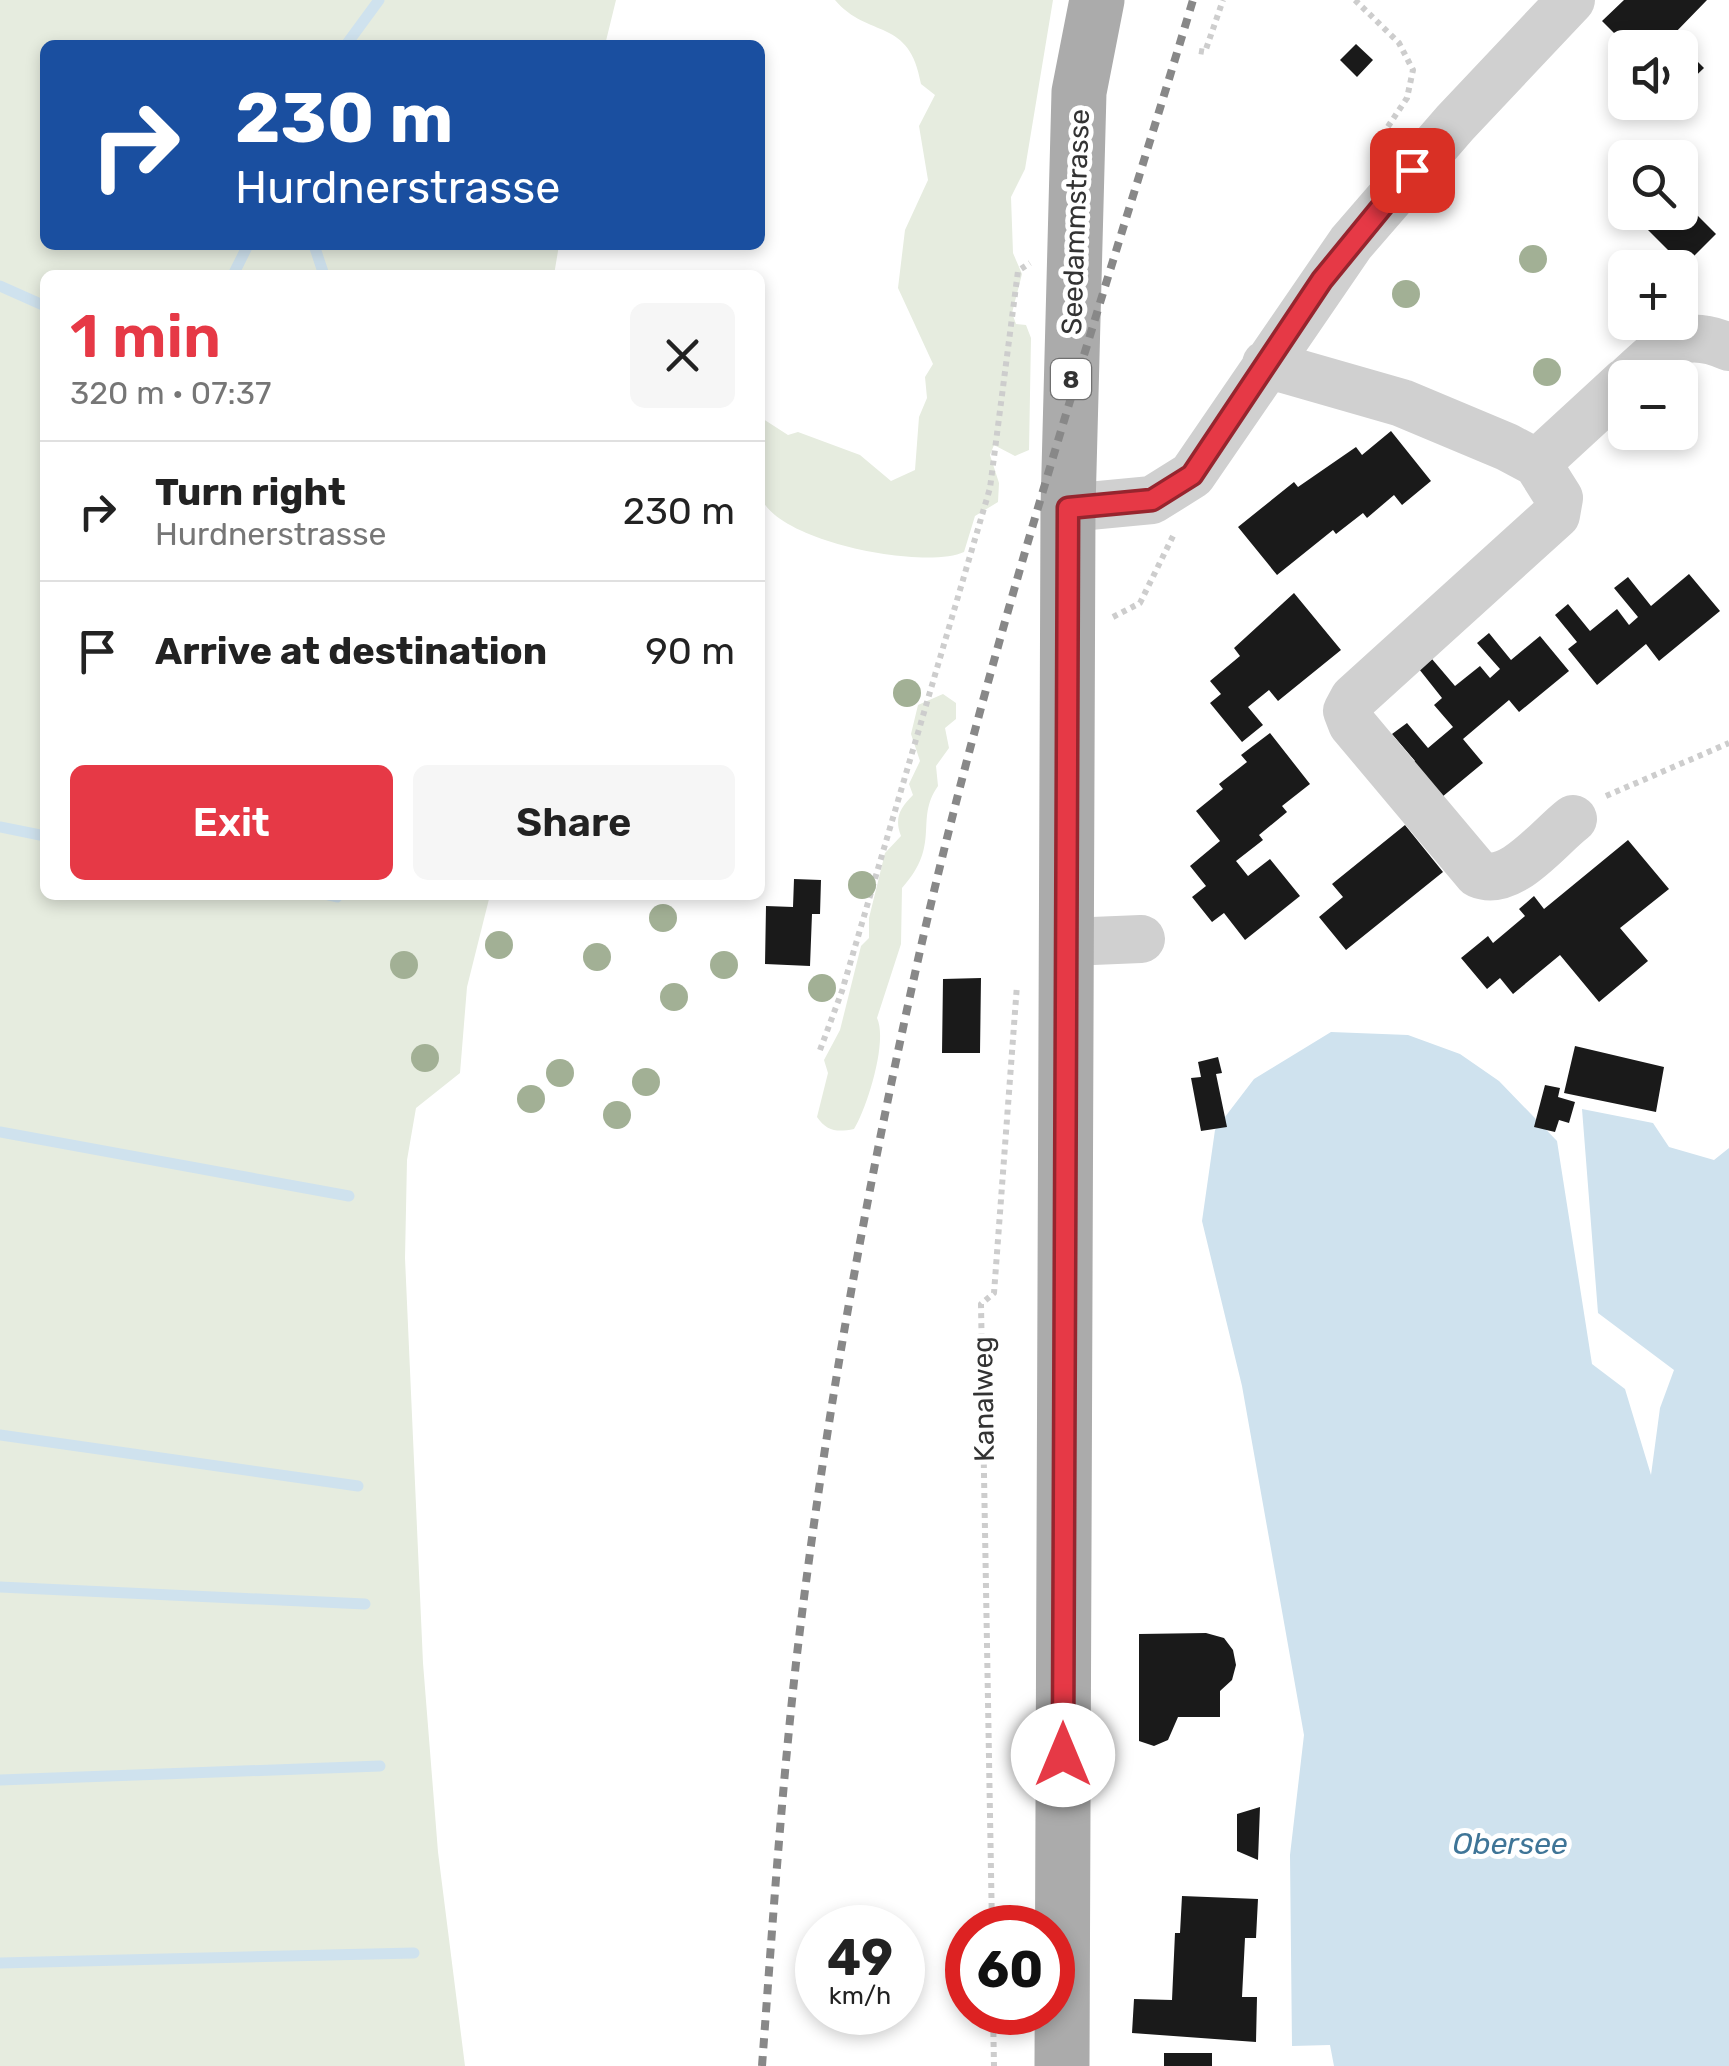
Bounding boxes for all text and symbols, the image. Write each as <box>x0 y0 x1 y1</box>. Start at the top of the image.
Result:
map controls <box>1608 30 1698 450</box>
button: sound <box>1608 30 1698 120</box>
text: 230 m <box>235 77 453 160</box>
icon: right <box>70 80 200 210</box>
street label: Seedammstrasse <box>1055 109 1096 336</box>
pin <box>1370 128 1455 213</box>
button: search <box>1608 140 1698 230</box>
icon: arrive <box>1385 143 1440 198</box>
text: Hurdnerstrasse <box>235 161 560 214</box>
button: + <box>1608 250 1698 340</box>
text: 1 min <box>70 301 221 372</box>
button: close <box>630 303 735 408</box>
road number: 8 <box>1051 359 1091 399</box>
button: − <box>1608 360 1698 450</box>
text: 320 m · 07:37 <box>70 374 271 412</box>
text: Turn right <box>155 469 346 515</box>
icon: right <box>70 484 125 539</box>
text: 230 m <box>623 488 735 534</box>
text: Hurdnerstrasse <box>155 515 386 553</box>
icon: arrive <box>70 624 125 679</box>
text: Arrive at destination <box>155 628 547 674</box>
text: 90 m <box>645 628 735 674</box>
button: Exit <box>70 765 393 880</box>
button: Share <box>413 765 735 880</box>
street label: Kanalweg <box>966 1336 1001 1462</box>
position arrow <box>1011 1703 1115 1807</box>
water label: Obersee <box>1452 1826 1568 1862</box>
speed limit sign: 60 <box>945 1905 1075 2035</box>
text: 49 <box>827 1928 893 1988</box>
text: km/h <box>829 1981 891 2010</box>

